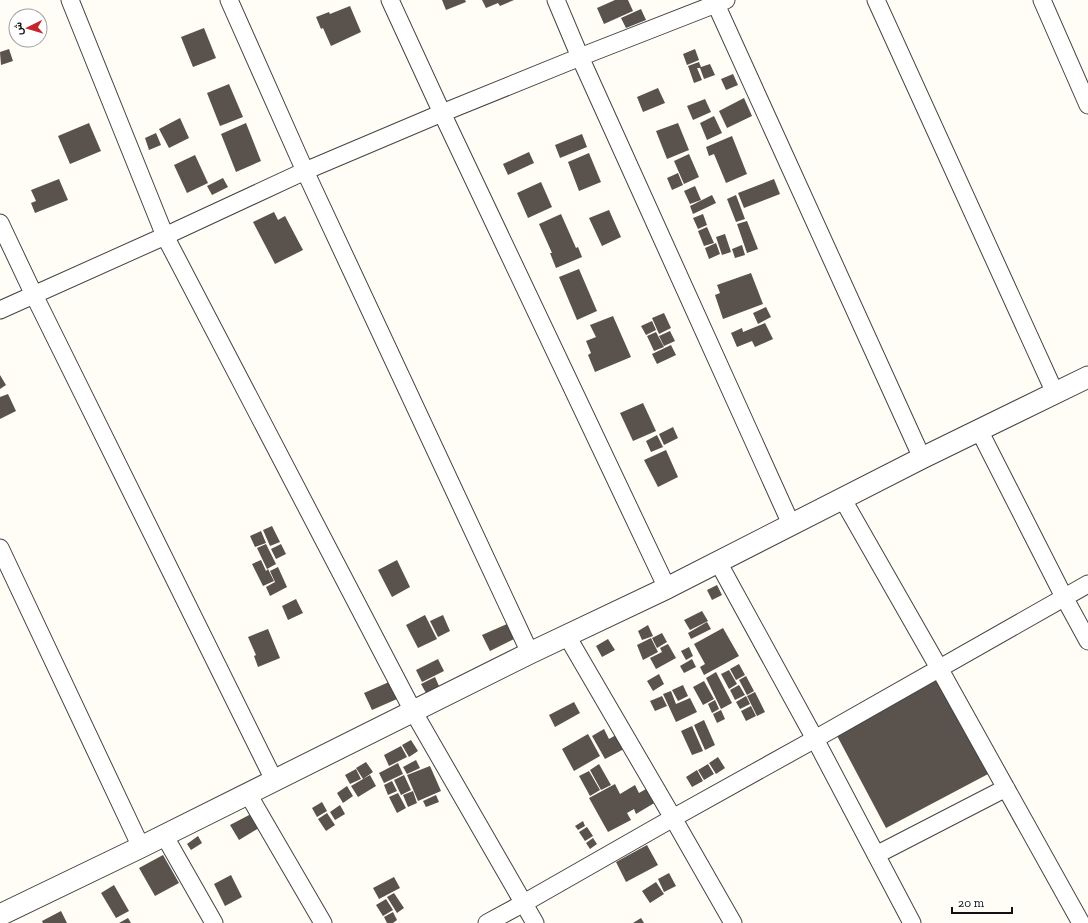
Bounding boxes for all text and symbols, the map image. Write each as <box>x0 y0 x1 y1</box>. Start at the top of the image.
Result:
north arrow <box>8 8 48 48</box>
text: ش <box>11 22 26 36</box>
scale bar <box>952 889 1012 915</box>
text: 20 m <box>958 896 985 910</box>

